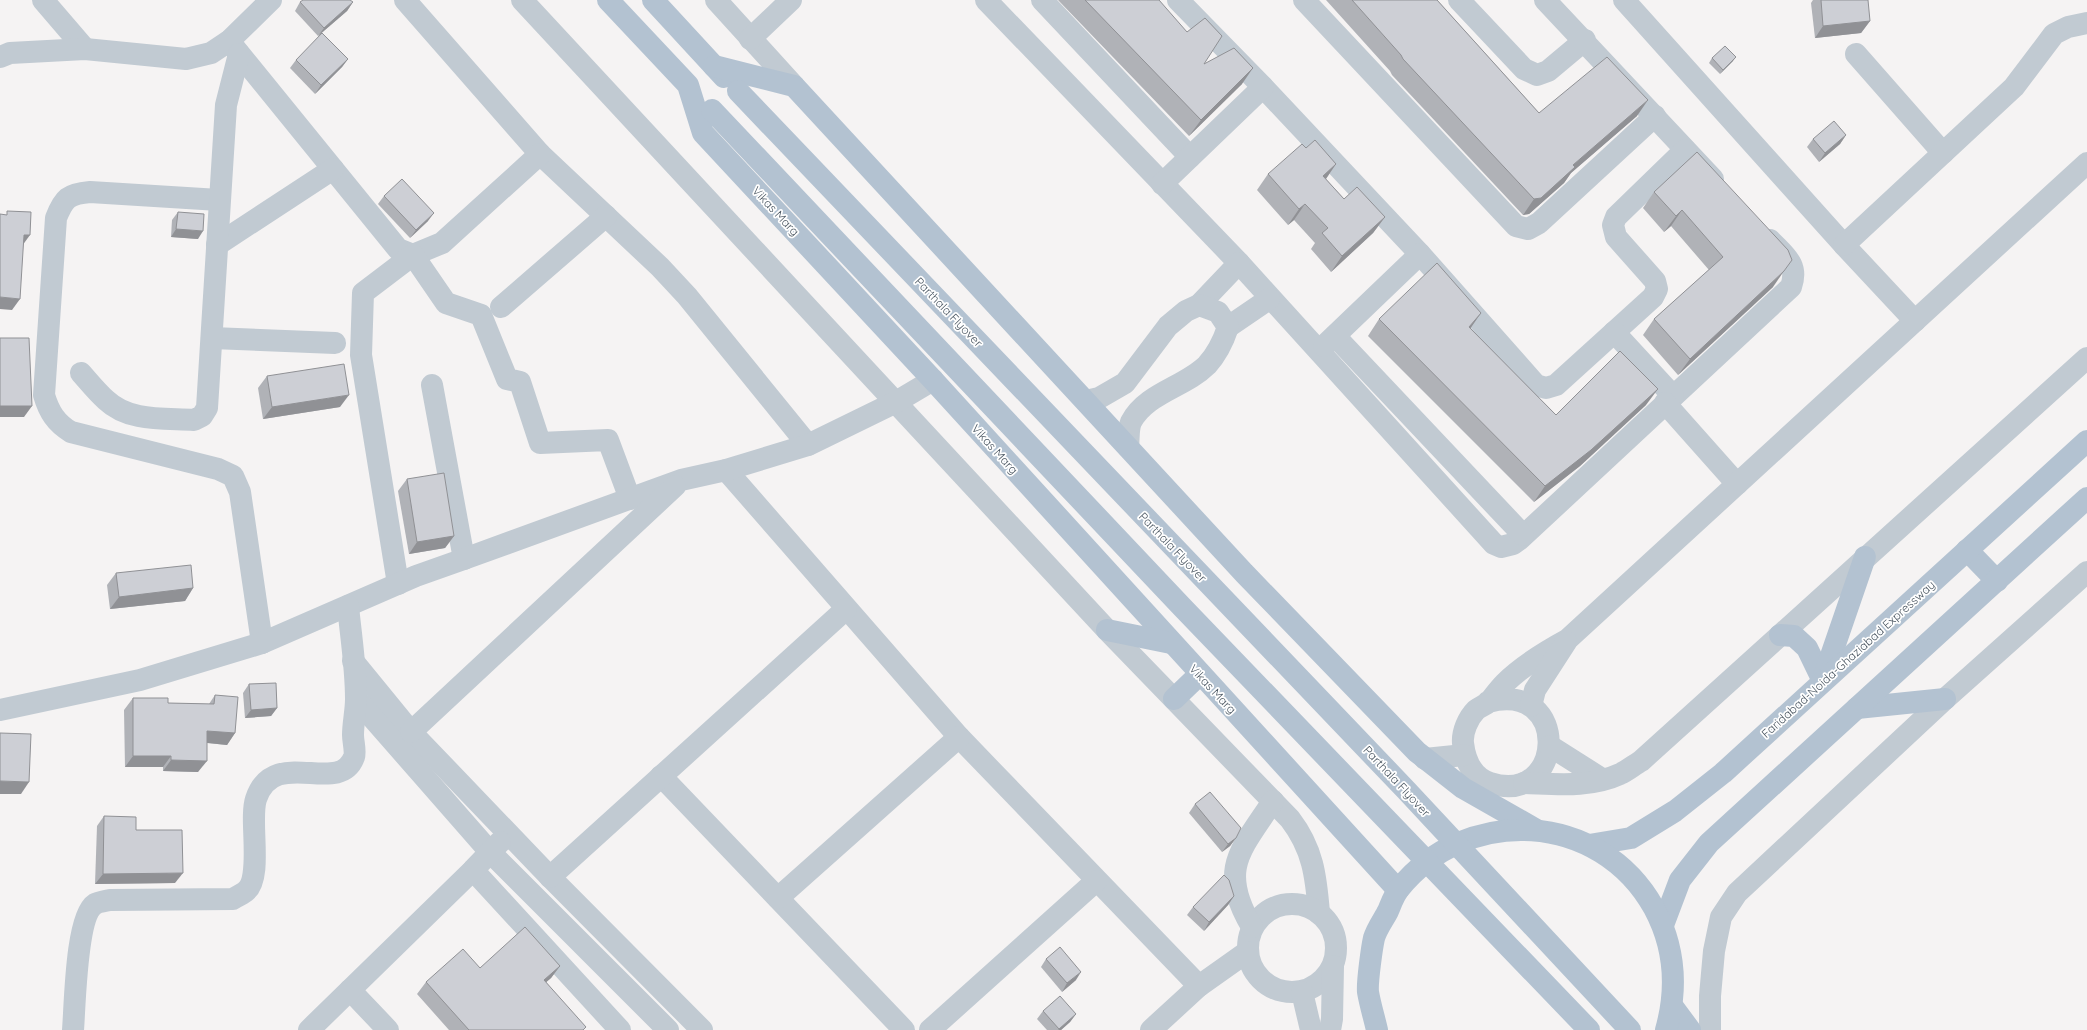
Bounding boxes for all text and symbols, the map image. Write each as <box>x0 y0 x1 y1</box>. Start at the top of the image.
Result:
street label: Vikas Marg <box>749 183 803 239</box>
street label: Parthala Flyover <box>912 274 986 350</box>
street label: Vikas Marg <box>969 421 1021 477</box>
street label: Parthala Flyover <box>1136 509 1210 585</box>
street label: Faridabad-Noida-Ghaziabad Expressway <box>1758 577 1938 741</box>
street label: Vikas Marg <box>1186 661 1240 717</box>
street label: Parthala Flyover <box>1360 742 1434 820</box>

